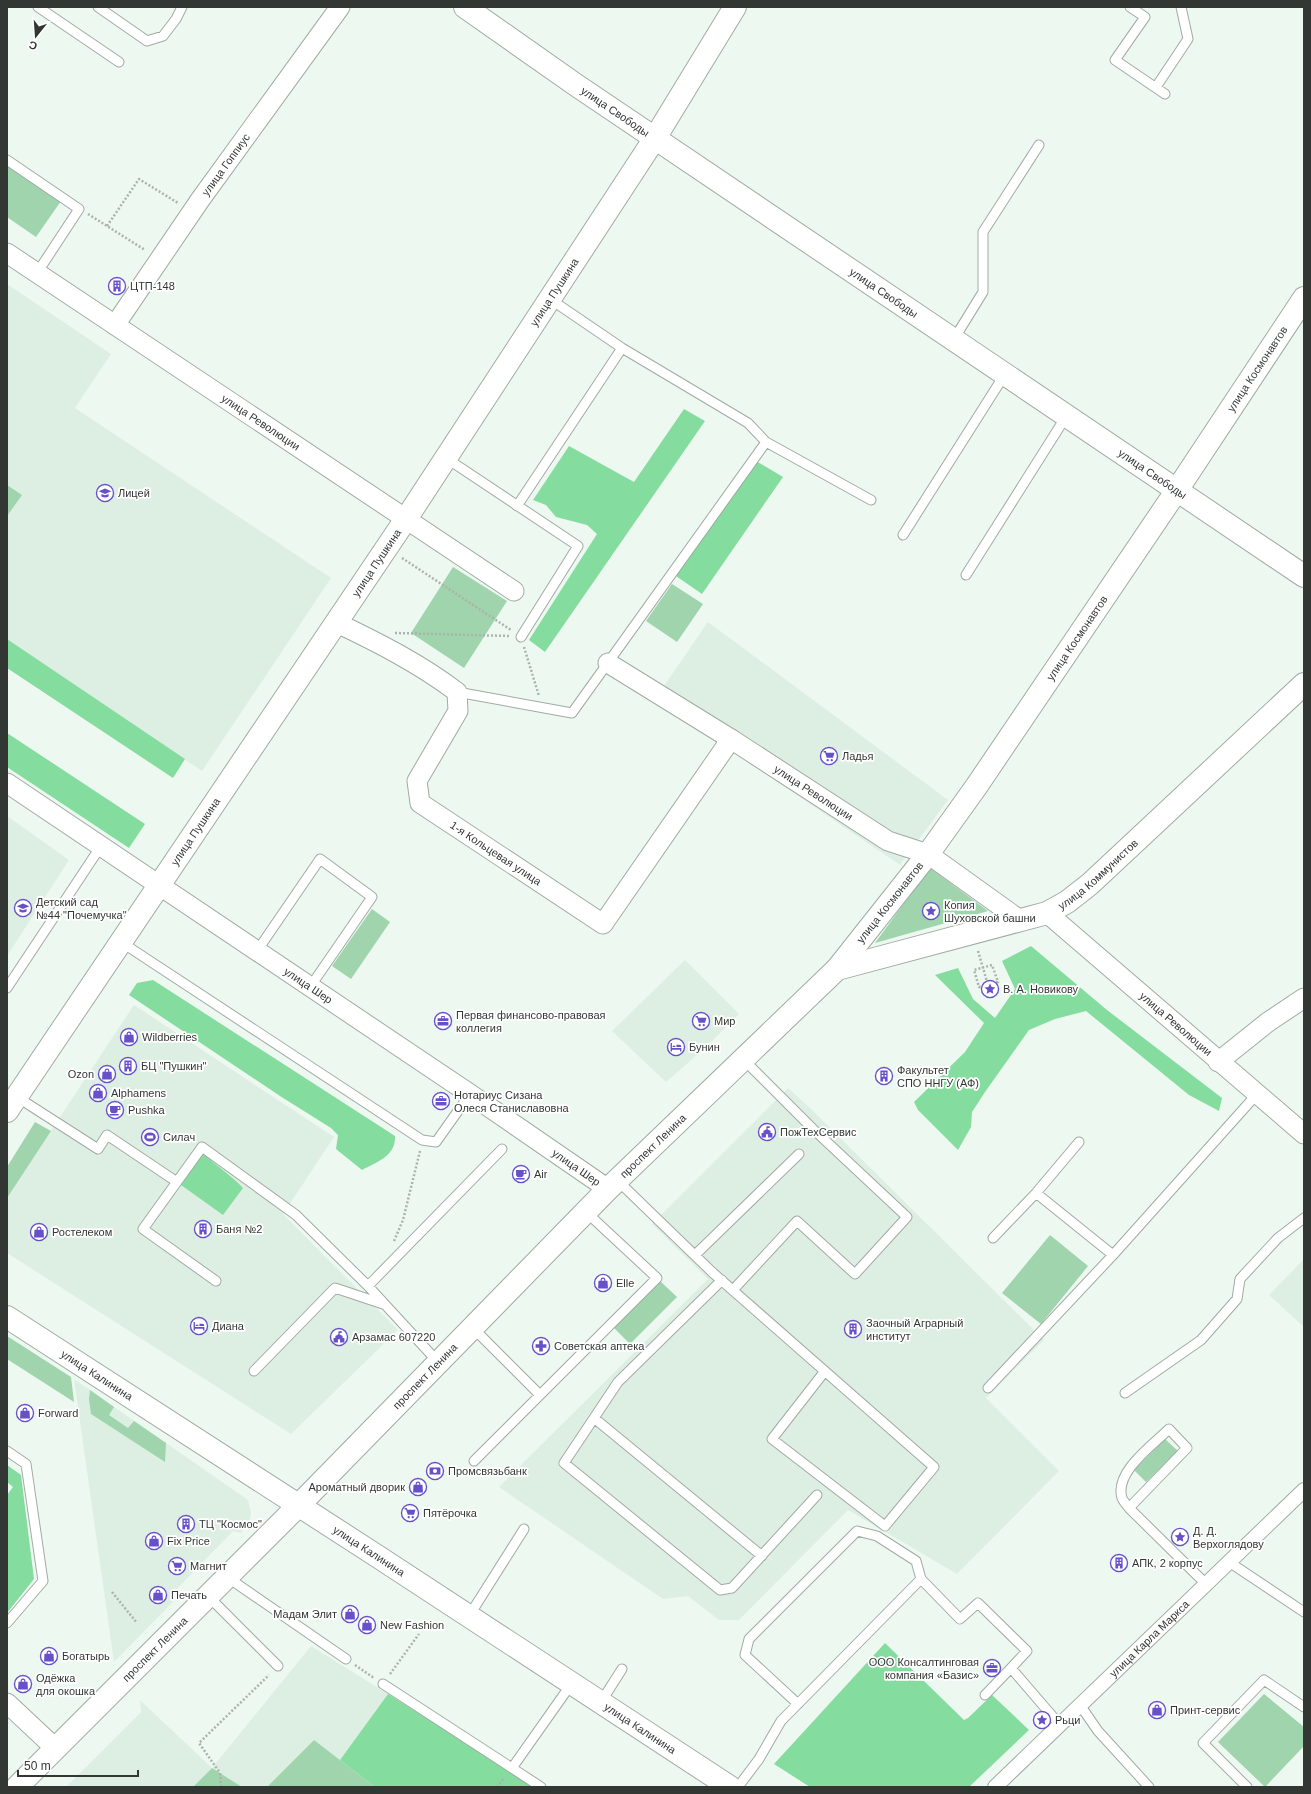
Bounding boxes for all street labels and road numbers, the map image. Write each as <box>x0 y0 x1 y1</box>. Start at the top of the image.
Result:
street label: улица Свободы <box>579 84 652 139</box>
street label: улица Гоппиус <box>199 131 253 198</box>
street label: улица Пушкина <box>528 255 581 328</box>
street label: улица Свободы <box>847 265 920 320</box>
street label: улица Космонавтов <box>1225 324 1290 414</box>
street label: улица Революции <box>219 392 302 452</box>
street label: улица Свободы <box>1116 447 1189 501</box>
street label: улица Пушкина <box>349 526 404 599</box>
street label: улица Космонавтов <box>1044 593 1110 683</box>
street label: улица Революции <box>772 763 855 823</box>
street label: улица Пушкина <box>168 795 223 868</box>
street label: 1-я Кольцевая улица <box>448 819 544 888</box>
street label: улица Коммунистов <box>1056 837 1140 912</box>
street label: улица Космонавтов <box>854 859 926 945</box>
street label: улица Шер <box>282 965 335 1006</box>
street label: улица Революции <box>1137 990 1214 1058</box>
street label: проспект Ленина <box>617 1111 689 1180</box>
street label: улица Шер <box>550 1147 603 1188</box>
street label: проспект Ленина <box>390 1340 460 1411</box>
street label: улица Калинина <box>59 1348 136 1403</box>
street label: улица Калинина <box>331 1523 408 1579</box>
street label: улица Карла Маркса <box>1107 1597 1192 1680</box>
street label: проспект Ленина <box>120 1614 190 1684</box>
street label: улица Калинина <box>602 1701 679 1756</box>

